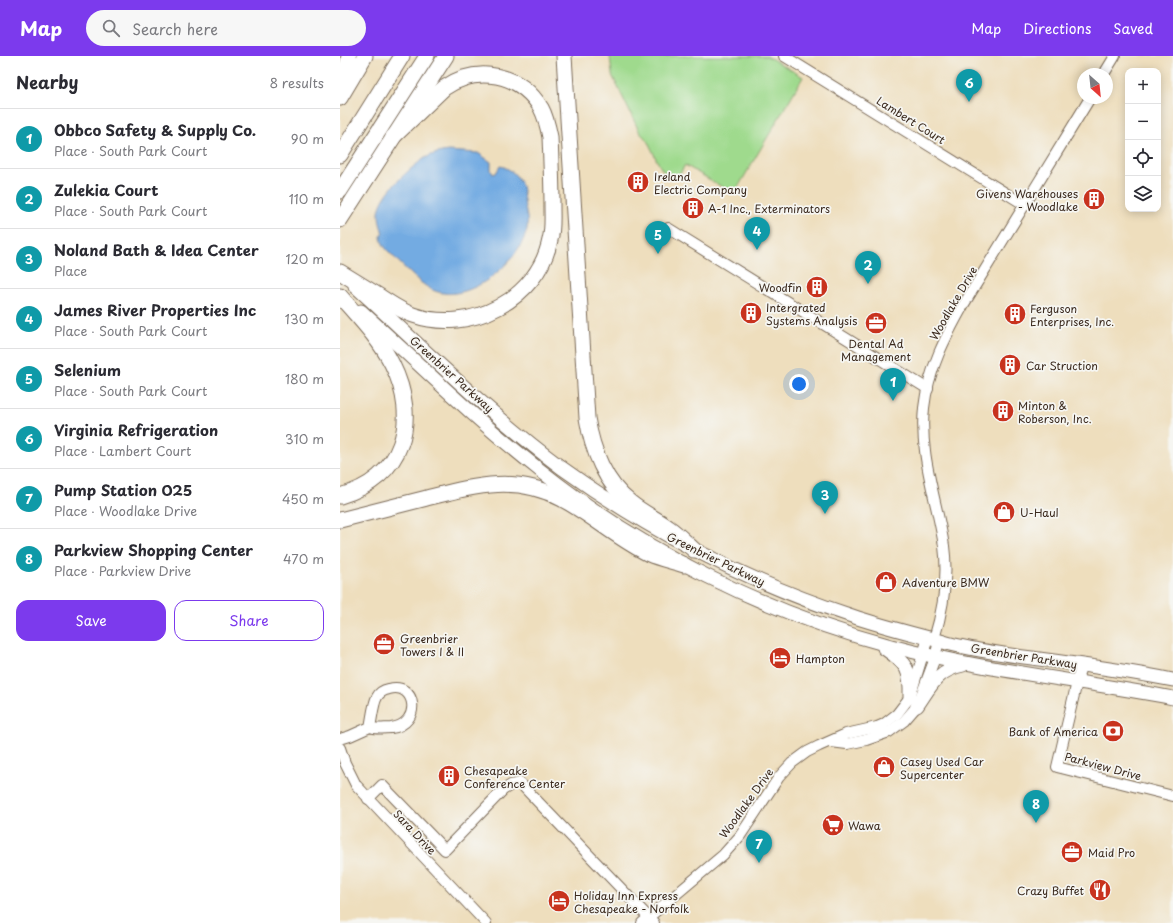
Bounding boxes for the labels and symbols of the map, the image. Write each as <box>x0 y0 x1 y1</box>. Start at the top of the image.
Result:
north arrow <box>1077 68 1113 104</box>
pin: 6 <box>956 69 982 102</box>
street label: Lambert Court <box>873 92 949 148</box>
place label: Ireland Electric Company <box>654 168 747 198</box>
building icon: Ireland Electric Company <box>625 169 651 195</box>
place label: Givens Warehouses - Woodlake <box>976 185 1078 215</box>
building icon: Givens Warehouses - Woodlake <box>1081 186 1107 212</box>
building icon: A-1 Inc., Exterminators <box>680 195 706 221</box>
place label: A-1 Inc., Exterminators <box>708 200 830 217</box>
pin: 4 <box>744 217 770 250</box>
pin: 5 <box>645 221 671 254</box>
pin: 2 <box>855 251 881 284</box>
street label: Woodlake Drive <box>925 263 981 343</box>
building icon: Woodfin <box>804 274 830 300</box>
place label: Woodfin <box>759 279 802 296</box>
place label: Intergrated Systems Analysis <box>766 299 857 329</box>
building icon: Intergrated Systems Analysis <box>738 300 764 326</box>
place label: Ferguson Enterprises, Inc. <box>1030 300 1114 330</box>
building icon: Ferguson Enterprises, Inc. <box>1002 301 1028 327</box>
office icon: Dental Ad Management <box>863 310 889 336</box>
street label: Greenbrier Parkway <box>406 332 498 416</box>
place label: Dental Ad Management <box>841 335 911 365</box>
building icon: Car Struction <box>997 352 1023 378</box>
place label: Car Struction <box>1026 357 1098 374</box>
pin: 1 <box>880 368 906 401</box>
your location <box>789 374 809 394</box>
place label: Minton & Roberson, Inc. <box>1018 397 1092 427</box>
building icon: Minton & Roberson, Inc. <box>990 398 1016 424</box>
pin: 3 <box>812 481 838 514</box>
shop icon: U-Haul <box>991 499 1017 525</box>
place label: U-Haul <box>1020 504 1059 521</box>
street label: Greenbrier Parkway <box>664 528 768 590</box>
shop icon: Adventure BMW <box>873 569 899 595</box>
place label: Adventure BMW <box>902 574 990 591</box>
place label: Greenbrier Towers I & II <box>400 630 464 660</box>
office icon: Greenbrier Towers I & II <box>371 631 397 657</box>
street label: Greenbrier Parkway <box>970 639 1078 673</box>
hotel icon: Hampton <box>767 645 793 671</box>
place label: Hampton <box>796 650 845 667</box>
bank icon: Bank of America <box>1100 718 1126 744</box>
place label: Bank of America <box>1008 723 1098 740</box>
street label: Parkview Drive <box>1063 748 1143 784</box>
place label: Casey Used Car Supercenter <box>900 753 984 783</box>
shop icon: Casey Used Car Supercenter <box>871 754 897 780</box>
place label: Chesapeake Conference Center <box>464 762 566 792</box>
building icon: Chesapeake Conference Center <box>436 763 462 789</box>
street label: Woodlake Drive <box>715 764 777 842</box>
pin: 8 <box>1023 790 1049 823</box>
street label: Sara Drive <box>390 806 440 858</box>
supermarket icon: Wawa <box>820 812 846 838</box>
place label: Wawa <box>848 817 881 834</box>
pin: 7 <box>746 830 772 863</box>
office icon: Maid Pro <box>1059 839 1085 865</box>
place label: Maid Pro <box>1088 844 1135 861</box>
restaurant icon: Crazy Buffet <box>1087 877 1113 903</box>
place label: Crazy Buffet <box>1017 882 1085 899</box>
place label: Holiday Inn Express Chesapeake - Norfolk <box>574 887 690 917</box>
hotel icon: Holiday Inn Express Chesapeake - Norfolk <box>546 888 572 914</box>

